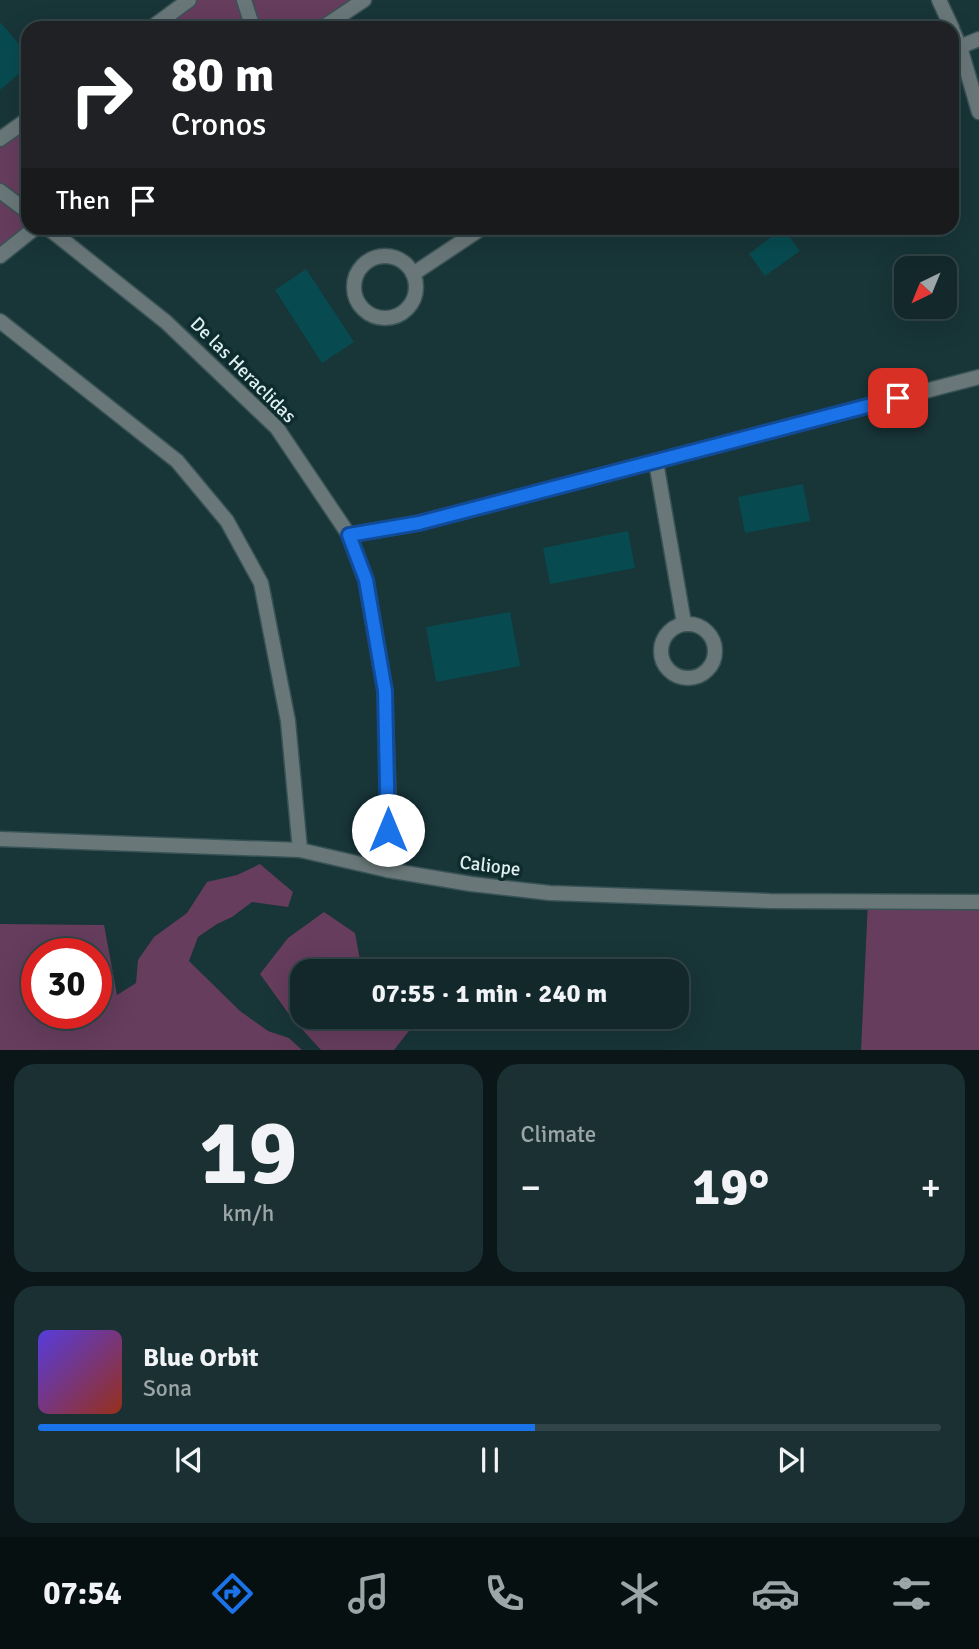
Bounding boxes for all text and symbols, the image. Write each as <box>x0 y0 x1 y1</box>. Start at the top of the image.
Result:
text: 80 m <box>171 45 274 105</box>
icon: right <box>56 49 147 140</box>
text: Cronos <box>171 105 266 144</box>
icon: arrive <box>124 182 162 220</box>
text: Then <box>56 185 110 217</box>
north arrow <box>894 256 957 318</box>
map controls <box>894 256 957 319</box>
street label: De las Heraclidas <box>185 312 301 428</box>
pin <box>868 368 928 428</box>
icon: arrive <box>879 379 917 417</box>
position arrow <box>351 793 425 867</box>
street label: Caliope <box>458 850 522 882</box>
speed limit sign: 30 <box>21 938 112 1029</box>
text: 07:55 · 1 min · 240 m <box>372 978 607 1010</box>
text: 19 <box>199 1097 297 1210</box>
text: Climate <box>521 1120 596 1149</box>
text: 19° <box>692 1155 769 1219</box>
text: − <box>521 1164 541 1211</box>
text: + <box>920 1164 941 1211</box>
text: km/h <box>222 1199 274 1228</box>
text: Blue Orbit <box>143 1342 259 1374</box>
text: Sona <box>143 1374 192 1403</box>
icon: previous <box>170 1441 208 1479</box>
icon: pause <box>471 1441 509 1479</box>
icon: next <box>772 1441 810 1479</box>
icon: directions <box>208 1569 257 1618</box>
icon: music <box>344 1569 393 1618</box>
icon: phone <box>480 1569 529 1618</box>
icon: climate <box>615 1569 664 1618</box>
icon: car <box>751 1569 800 1618</box>
icon: filters <box>887 1569 936 1618</box>
text: 07:54 <box>43 1574 122 1613</box>

